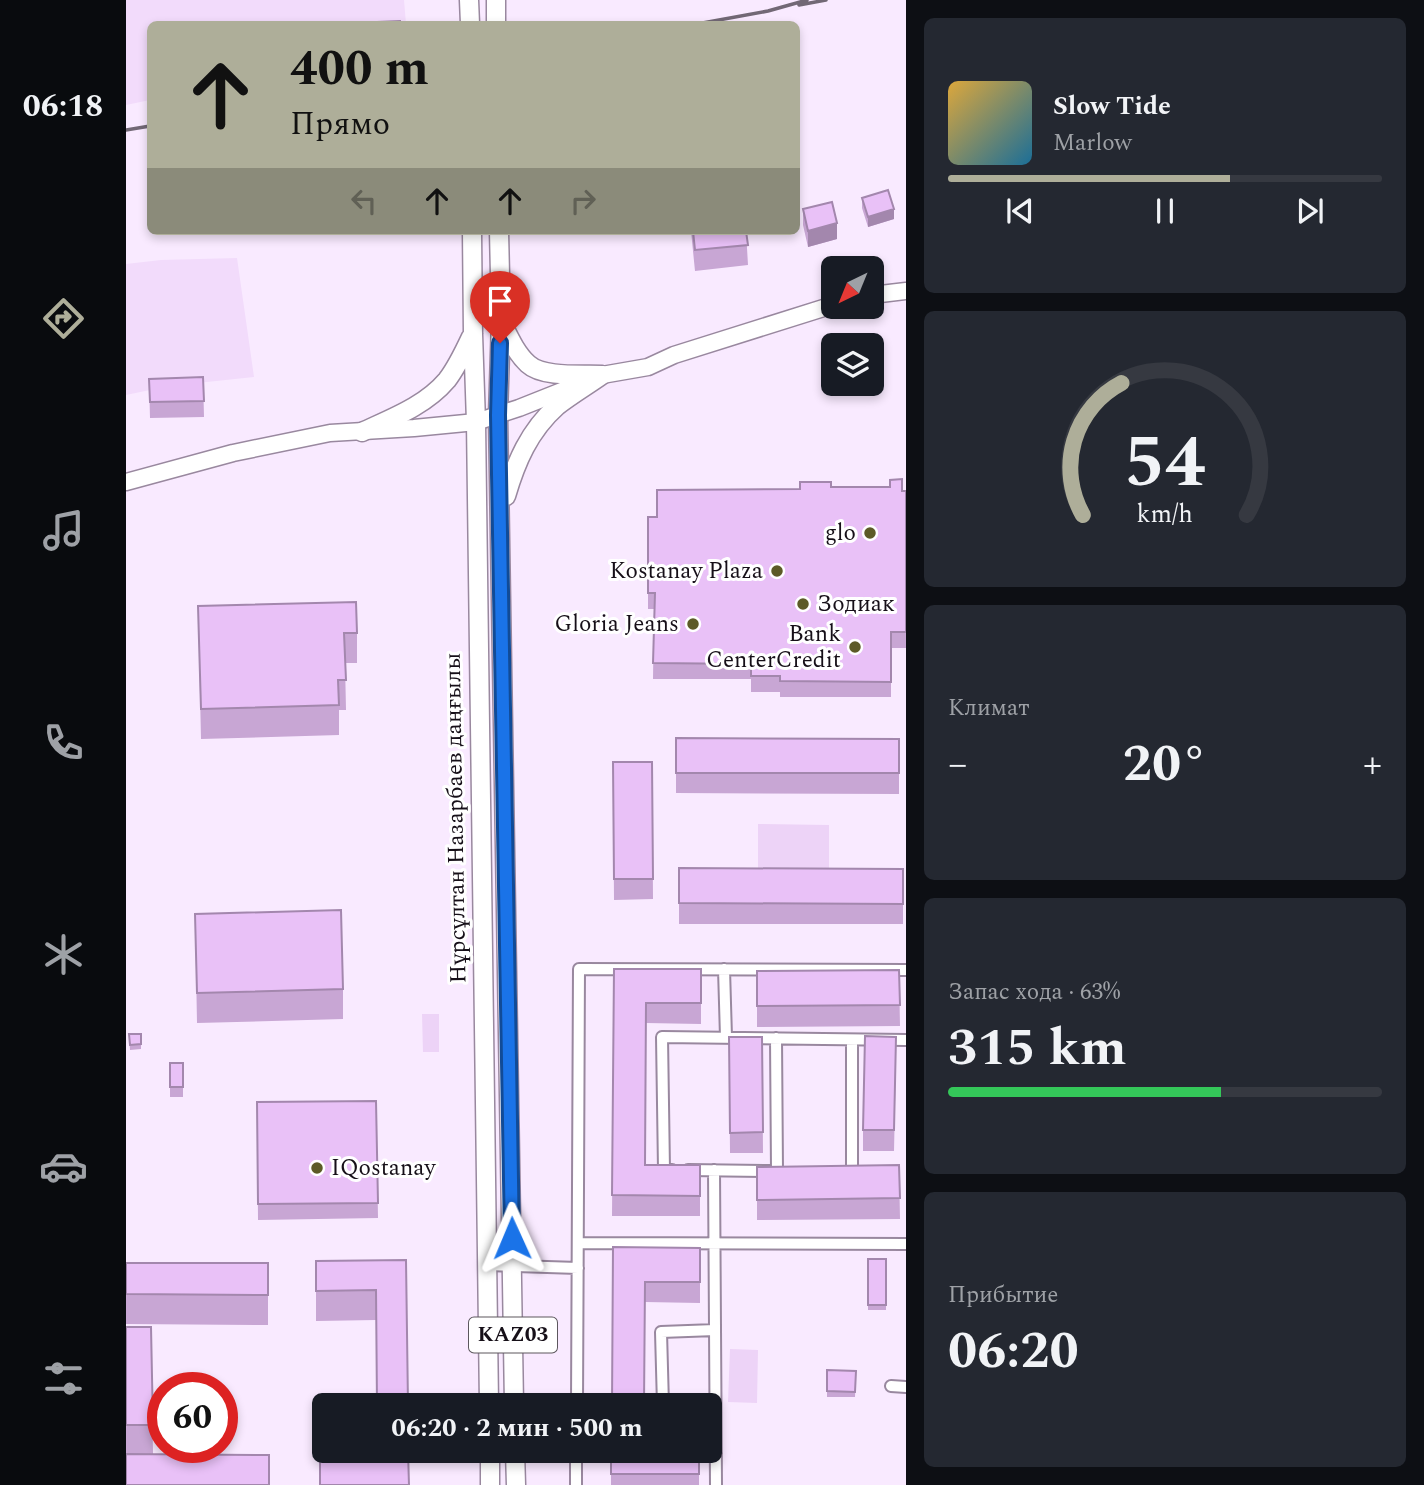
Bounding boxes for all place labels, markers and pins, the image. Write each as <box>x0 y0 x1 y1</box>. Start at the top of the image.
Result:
pin <box>470 271 530 343</box>
place label: glo <box>824 516 856 551</box>
marker: glo <box>862 525 878 541</box>
place label: Kostanay Plaza <box>609 554 763 589</box>
marker: Kostanay Plaza <box>769 563 785 579</box>
place label: Зодиак <box>817 587 895 622</box>
marker: Зодиак <box>795 596 811 612</box>
place label: Gloria Jeans <box>555 607 679 642</box>
marker: Gloria Jeans <box>685 616 701 632</box>
place label: Bank CenterCredit <box>706 617 841 678</box>
marker: Bank CenterCredit <box>847 639 863 655</box>
place label: IQostanay <box>331 1151 436 1186</box>
marker: IQostanay <box>309 1160 325 1176</box>

